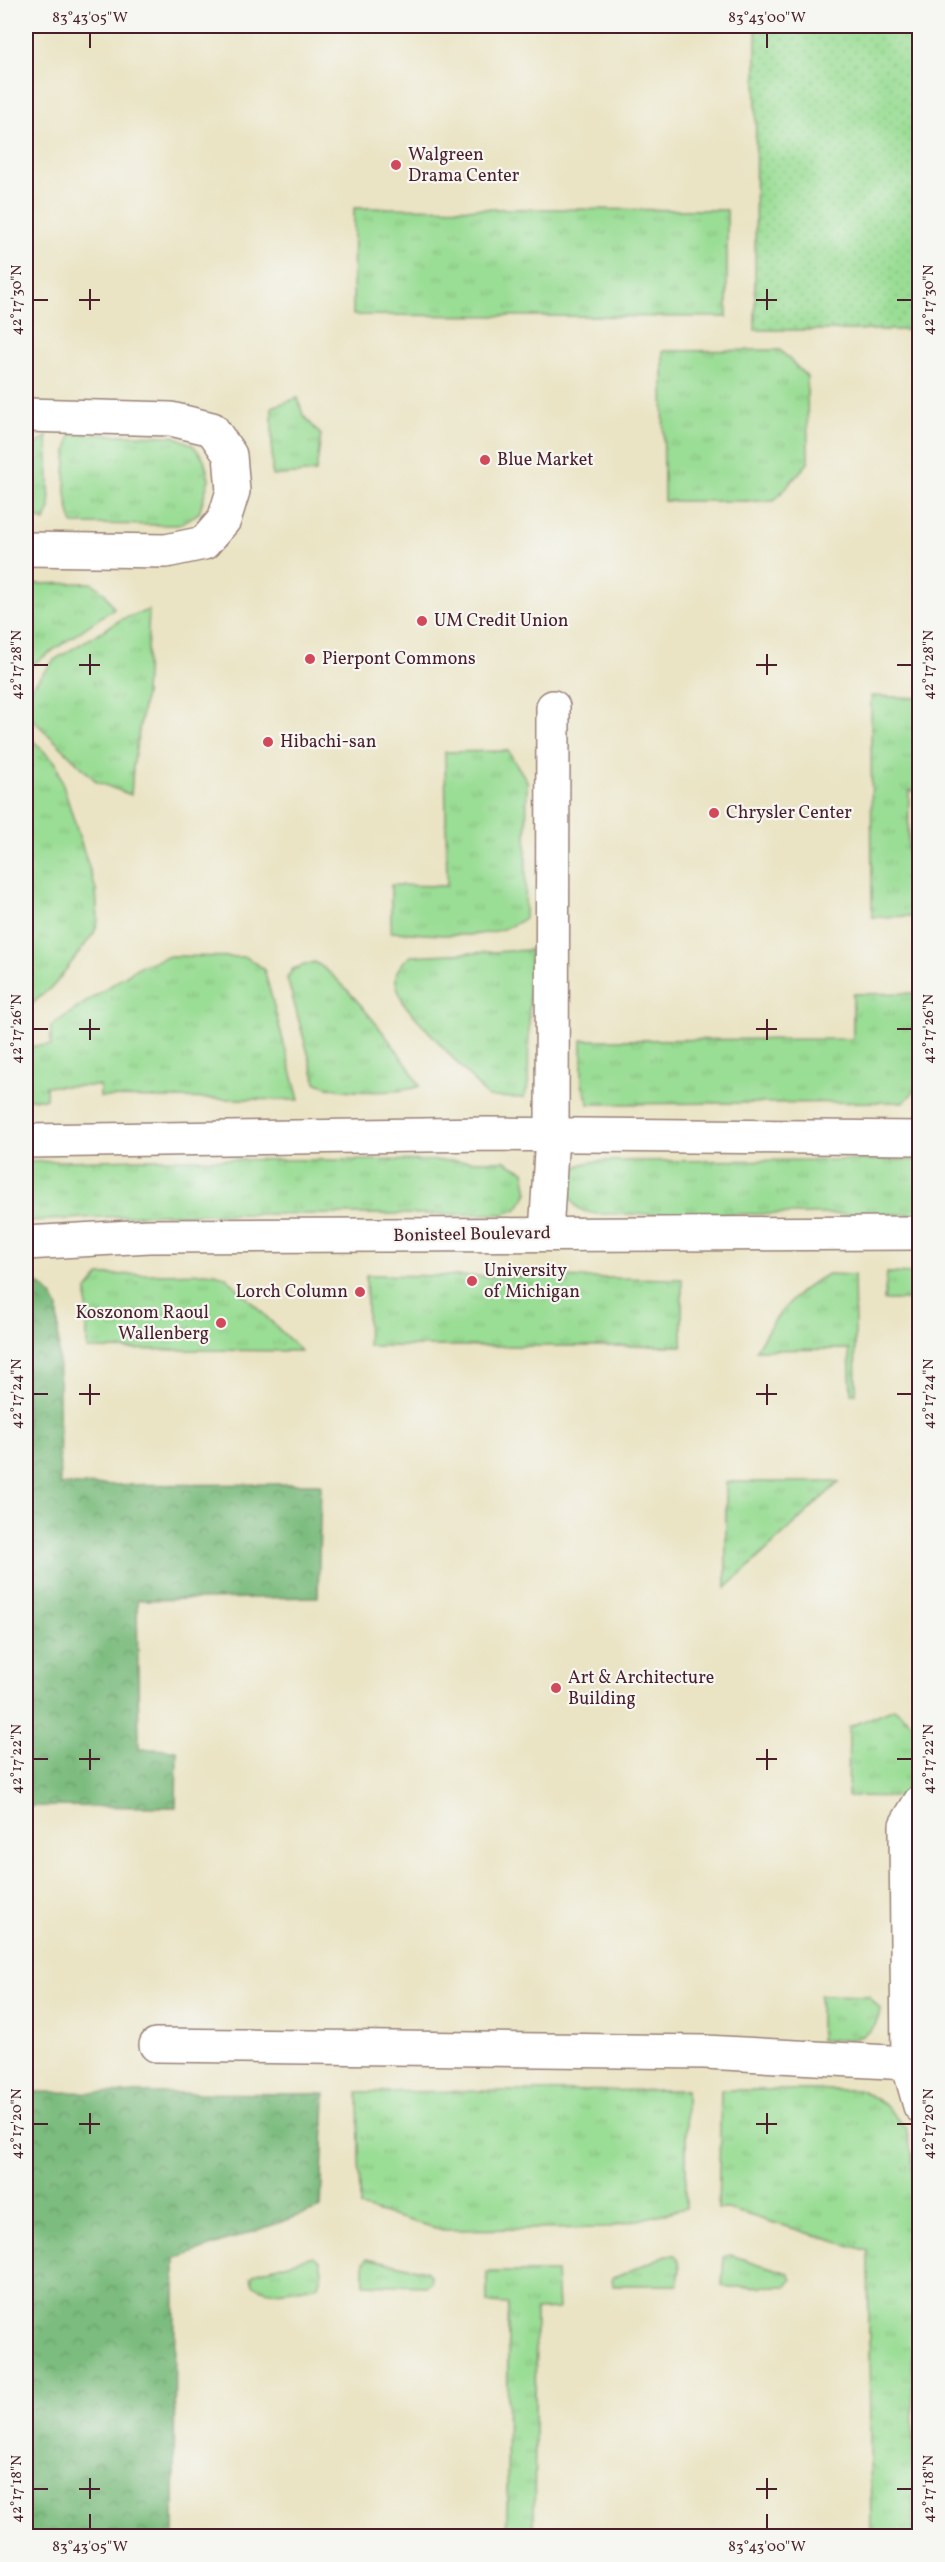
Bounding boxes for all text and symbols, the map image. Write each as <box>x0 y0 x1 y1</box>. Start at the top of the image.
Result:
text: 83°43'05"W <box>52 8 128 29</box>
text: 83°43'00"W <box>728 8 806 29</box>
place label: Walgreen Drama Center <box>408 143 520 189</box>
marker: Walgreen Drama Center <box>389 158 403 172</box>
text: 42°17'30"N <box>7 265 28 335</box>
text: 42°17'30"N <box>919 265 940 335</box>
place label: Blue Market <box>497 448 594 473</box>
marker: Blue Market <box>478 453 492 467</box>
place label: UM Credit Union <box>434 609 569 634</box>
marker: UM Credit Union <box>415 614 429 628</box>
text: 42°17'28"N <box>7 630 28 700</box>
text: 42°17'28"N <box>919 630 940 700</box>
place label: Pierpont Commons <box>322 647 476 672</box>
marker: Pierpont Commons <box>303 652 317 666</box>
place label: Hibachi-san <box>280 730 377 755</box>
marker: Hibachi-san <box>261 735 275 749</box>
place label: Chrysler Center <box>726 801 852 826</box>
marker: Chrysler Center <box>707 806 721 820</box>
text: 42°17'26"N <box>7 994 28 1064</box>
text: 42°17'26"N <box>919 994 940 1064</box>
street label: Bonisteel Boulevard <box>393 1221 551 1249</box>
place label: University of Michigan <box>484 1259 580 1305</box>
marker: University of Michigan <box>465 1274 479 1288</box>
place label: Lorch Column <box>236 1280 348 1305</box>
marker: Lorch Column <box>353 1285 367 1299</box>
place label: Koszonom Raoul Wallenberg <box>75 1301 209 1347</box>
marker: Koszonom Raoul Wallenberg <box>214 1316 228 1330</box>
text: 42°17'24"N <box>7 1359 28 1429</box>
text: 42°17'24"N <box>919 1359 940 1429</box>
place label: Art & Architecture Building <box>568 1666 714 1712</box>
marker: Art & Architecture Building <box>549 1681 563 1695</box>
text: 42°17'22"N <box>7 1724 28 1794</box>
text: 42°17'22"N <box>919 1724 940 1794</box>
text: 42°17'20"N <box>7 2088 28 2160</box>
text: 42°17'20"N <box>919 2088 940 2160</box>
text: 42°17'18"N <box>7 2455 28 2523</box>
text: 42°17'18"N <box>919 2455 940 2523</box>
text: 83°43'05"W <box>52 2537 128 2558</box>
text: 83°43'00"W <box>728 2537 806 2558</box>

